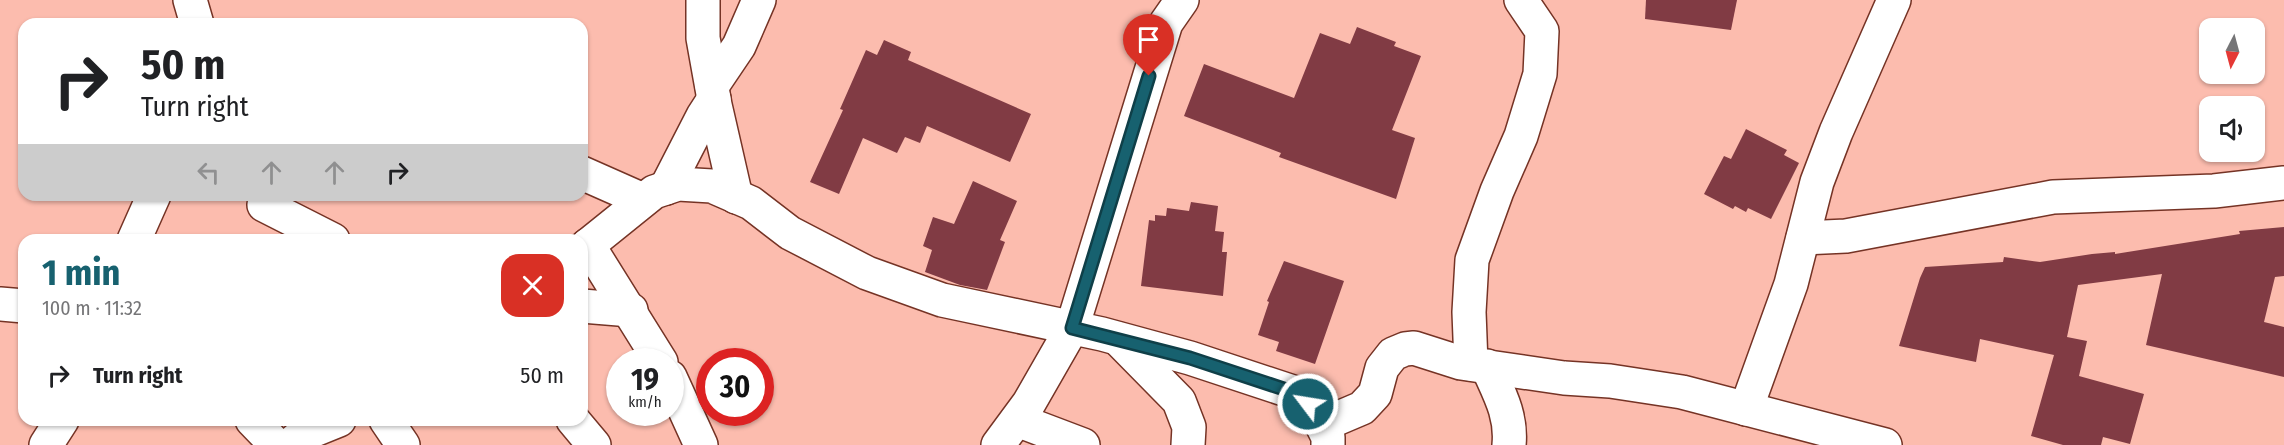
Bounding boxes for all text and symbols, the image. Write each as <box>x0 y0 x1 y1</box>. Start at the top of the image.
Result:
pin <box>1123 14 1174 76</box>
north arrow <box>2199 18 2265 84</box>
map controls <box>2199 18 2265 162</box>
icon: arrive <box>1132 23 1165 56</box>
text: 50 m <box>141 40 225 90</box>
icon: right <box>42 42 120 120</box>
text: Turn right <box>141 91 249 123</box>
button: sound <box>2199 96 2265 162</box>
icon: left <box>192 156 225 189</box>
icon: ahead <box>255 156 288 189</box>
icon: ahead <box>318 156 351 189</box>
icon: right <box>381 156 414 189</box>
text: 1 min <box>42 251 120 295</box>
button: close <box>501 254 564 317</box>
text: 100 m · 11:32 <box>42 296 142 320</box>
speed limit sign: 30 <box>696 348 774 426</box>
icon: right <box>42 359 75 392</box>
text: Turn right <box>93 362 182 389</box>
text: 50 m <box>520 362 564 389</box>
text: 19 <box>631 362 659 398</box>
position arrow <box>1276 372 1340 436</box>
text: km/h <box>628 393 662 411</box>

